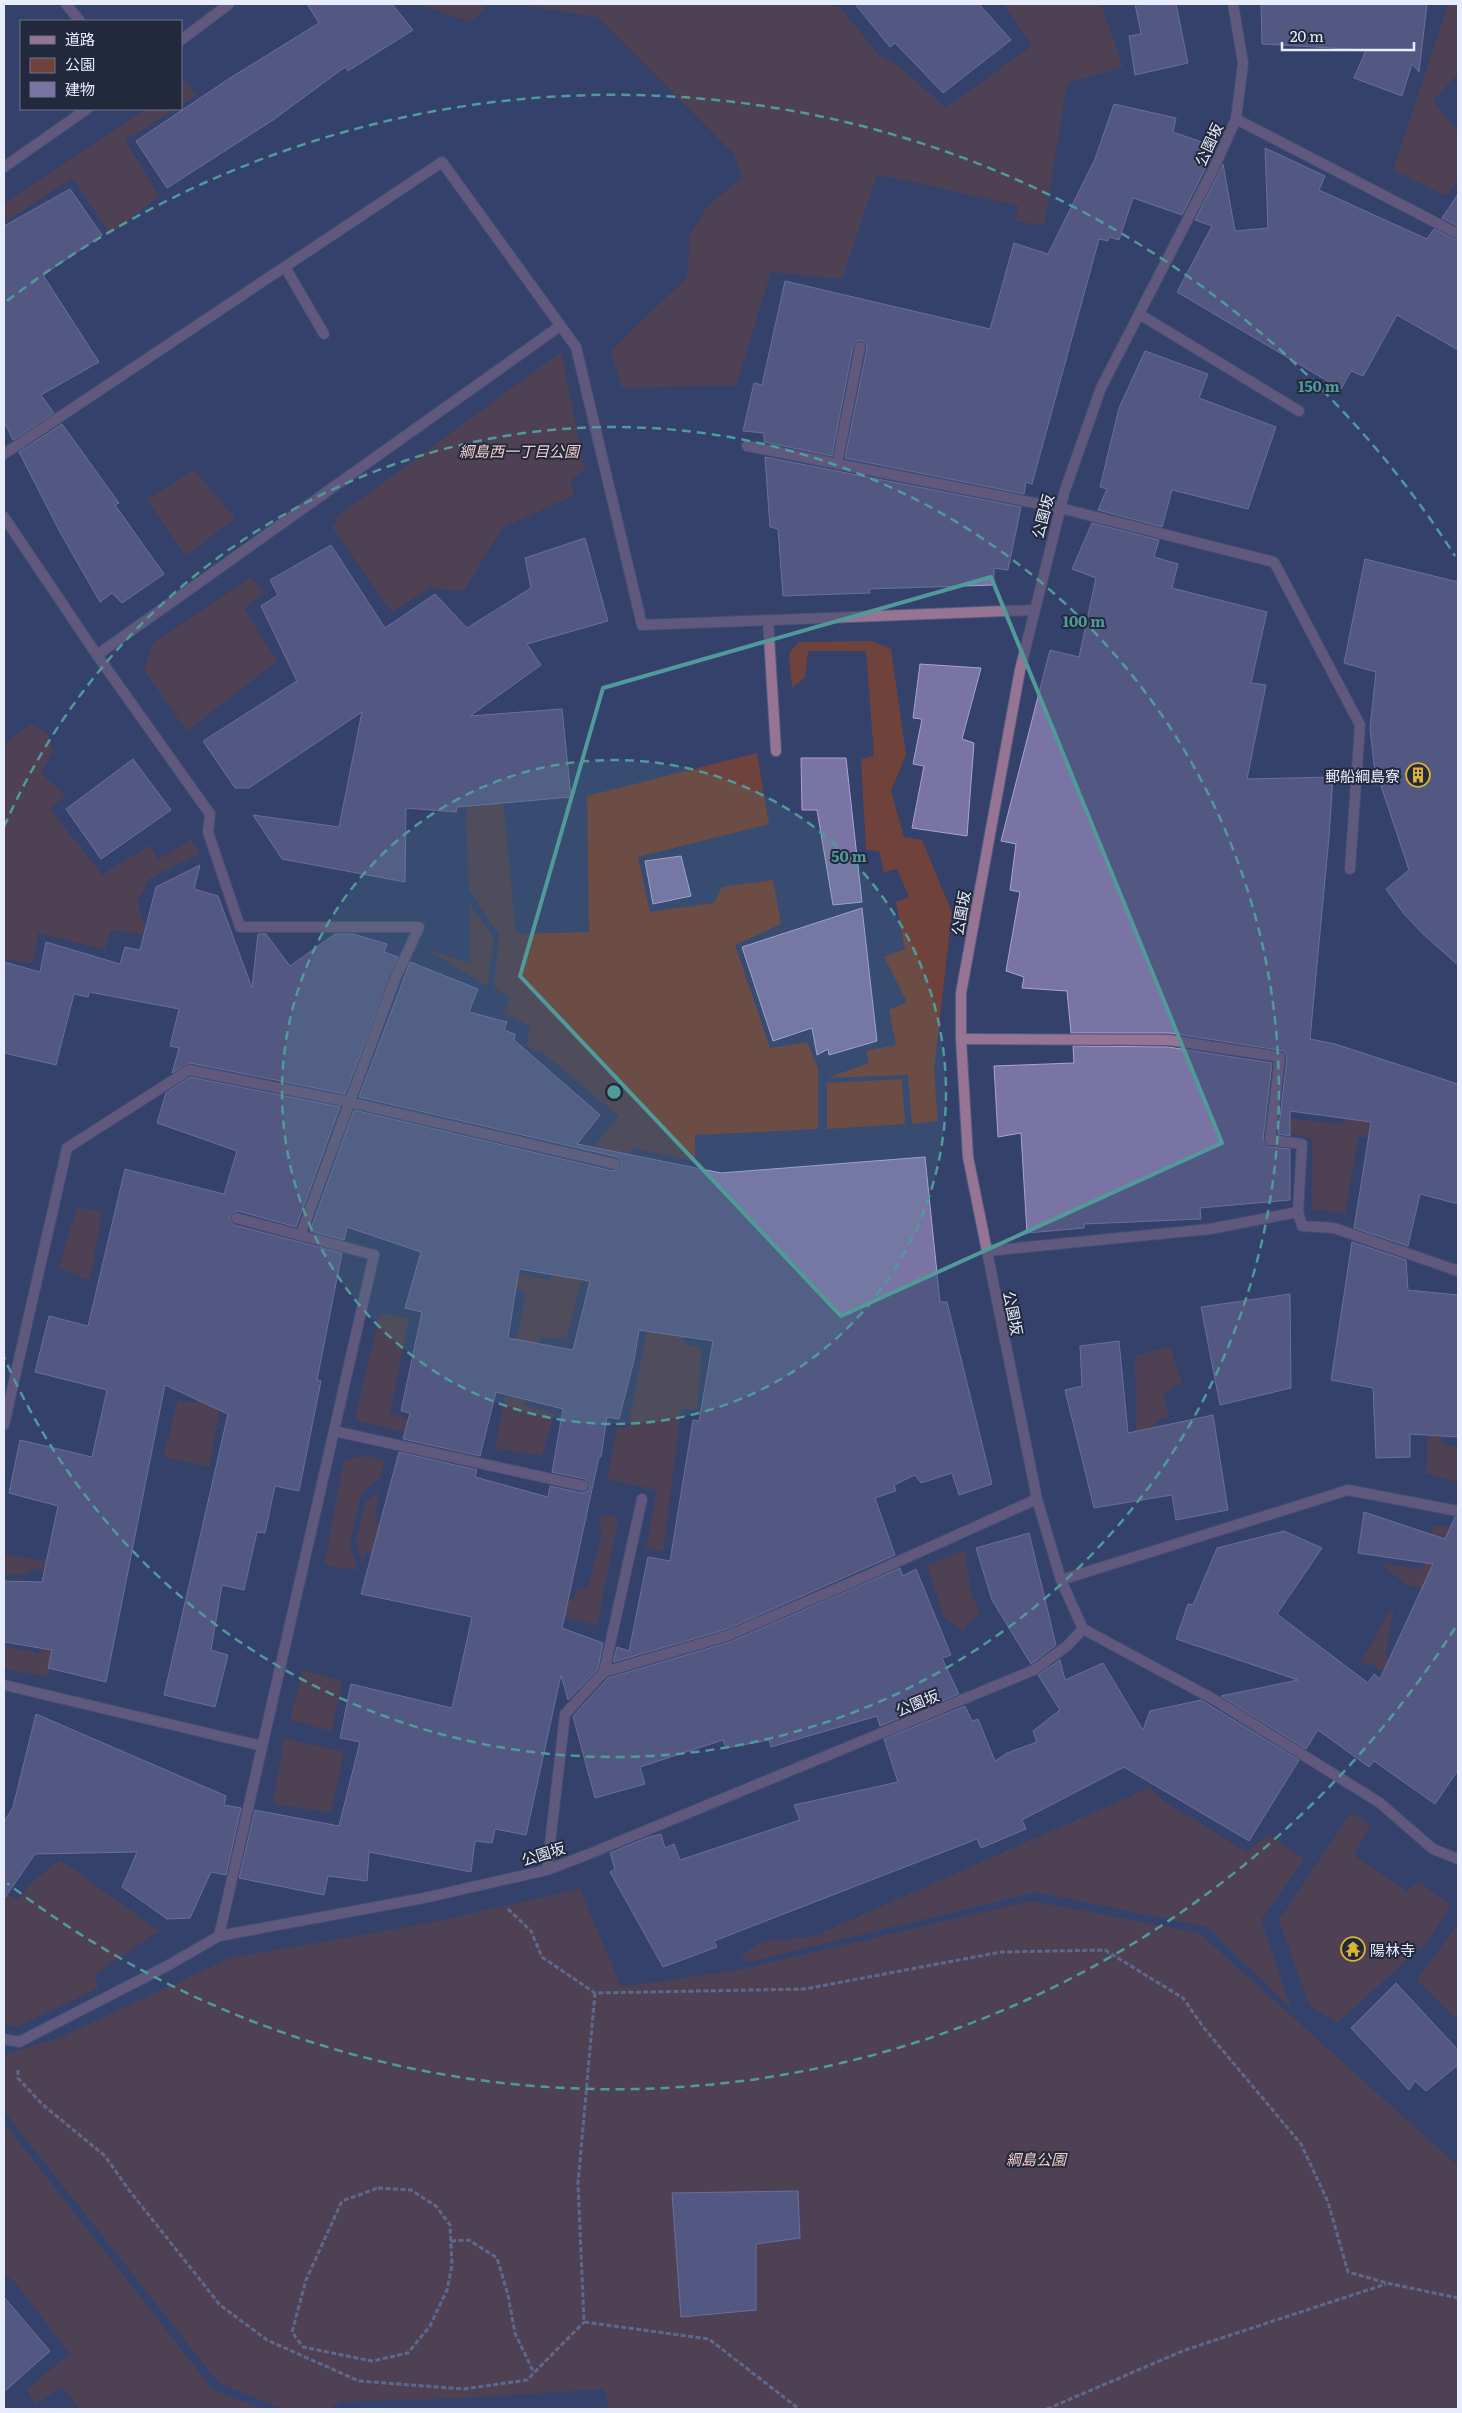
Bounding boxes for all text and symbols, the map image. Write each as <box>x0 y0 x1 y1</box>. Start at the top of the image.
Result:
legend <box>20 20 182 110</box>
scale bar <box>1282 20 1414 52</box>
text: 20 m <box>1290 24 1324 47</box>
text: 道路 <box>65 27 95 50</box>
text: 公園 <box>65 52 95 75</box>
text: 建物 <box>65 77 95 100</box>
street label: 公園坂 <box>1188 119 1228 169</box>
text: 150 m <box>1298 374 1340 397</box>
park label: 綱島西一丁目公園 <box>459 439 581 462</box>
street label: 公園坂 <box>1025 491 1059 541</box>
text: 100 m <box>1063 609 1105 632</box>
building icon: 郵船綱島寮 <box>1405 762 1431 788</box>
place label: 郵船綱島寮 <box>1325 764 1400 787</box>
text: 50 m <box>831 844 867 867</box>
street label: 公園坂 <box>945 889 975 937</box>
centre of rings <box>605 1083 623 1101</box>
street label: 公園坂 <box>998 1289 1030 1337</box>
street label: 公園坂 <box>892 1683 942 1721</box>
street label: 公園坂 <box>518 1835 568 1871</box>
temple icon: 陽林寺 <box>1340 1936 1366 1962</box>
place label: 陽林寺 <box>1370 1938 1415 1961</box>
park label: 綱島公園 <box>1006 2147 1068 2170</box>

